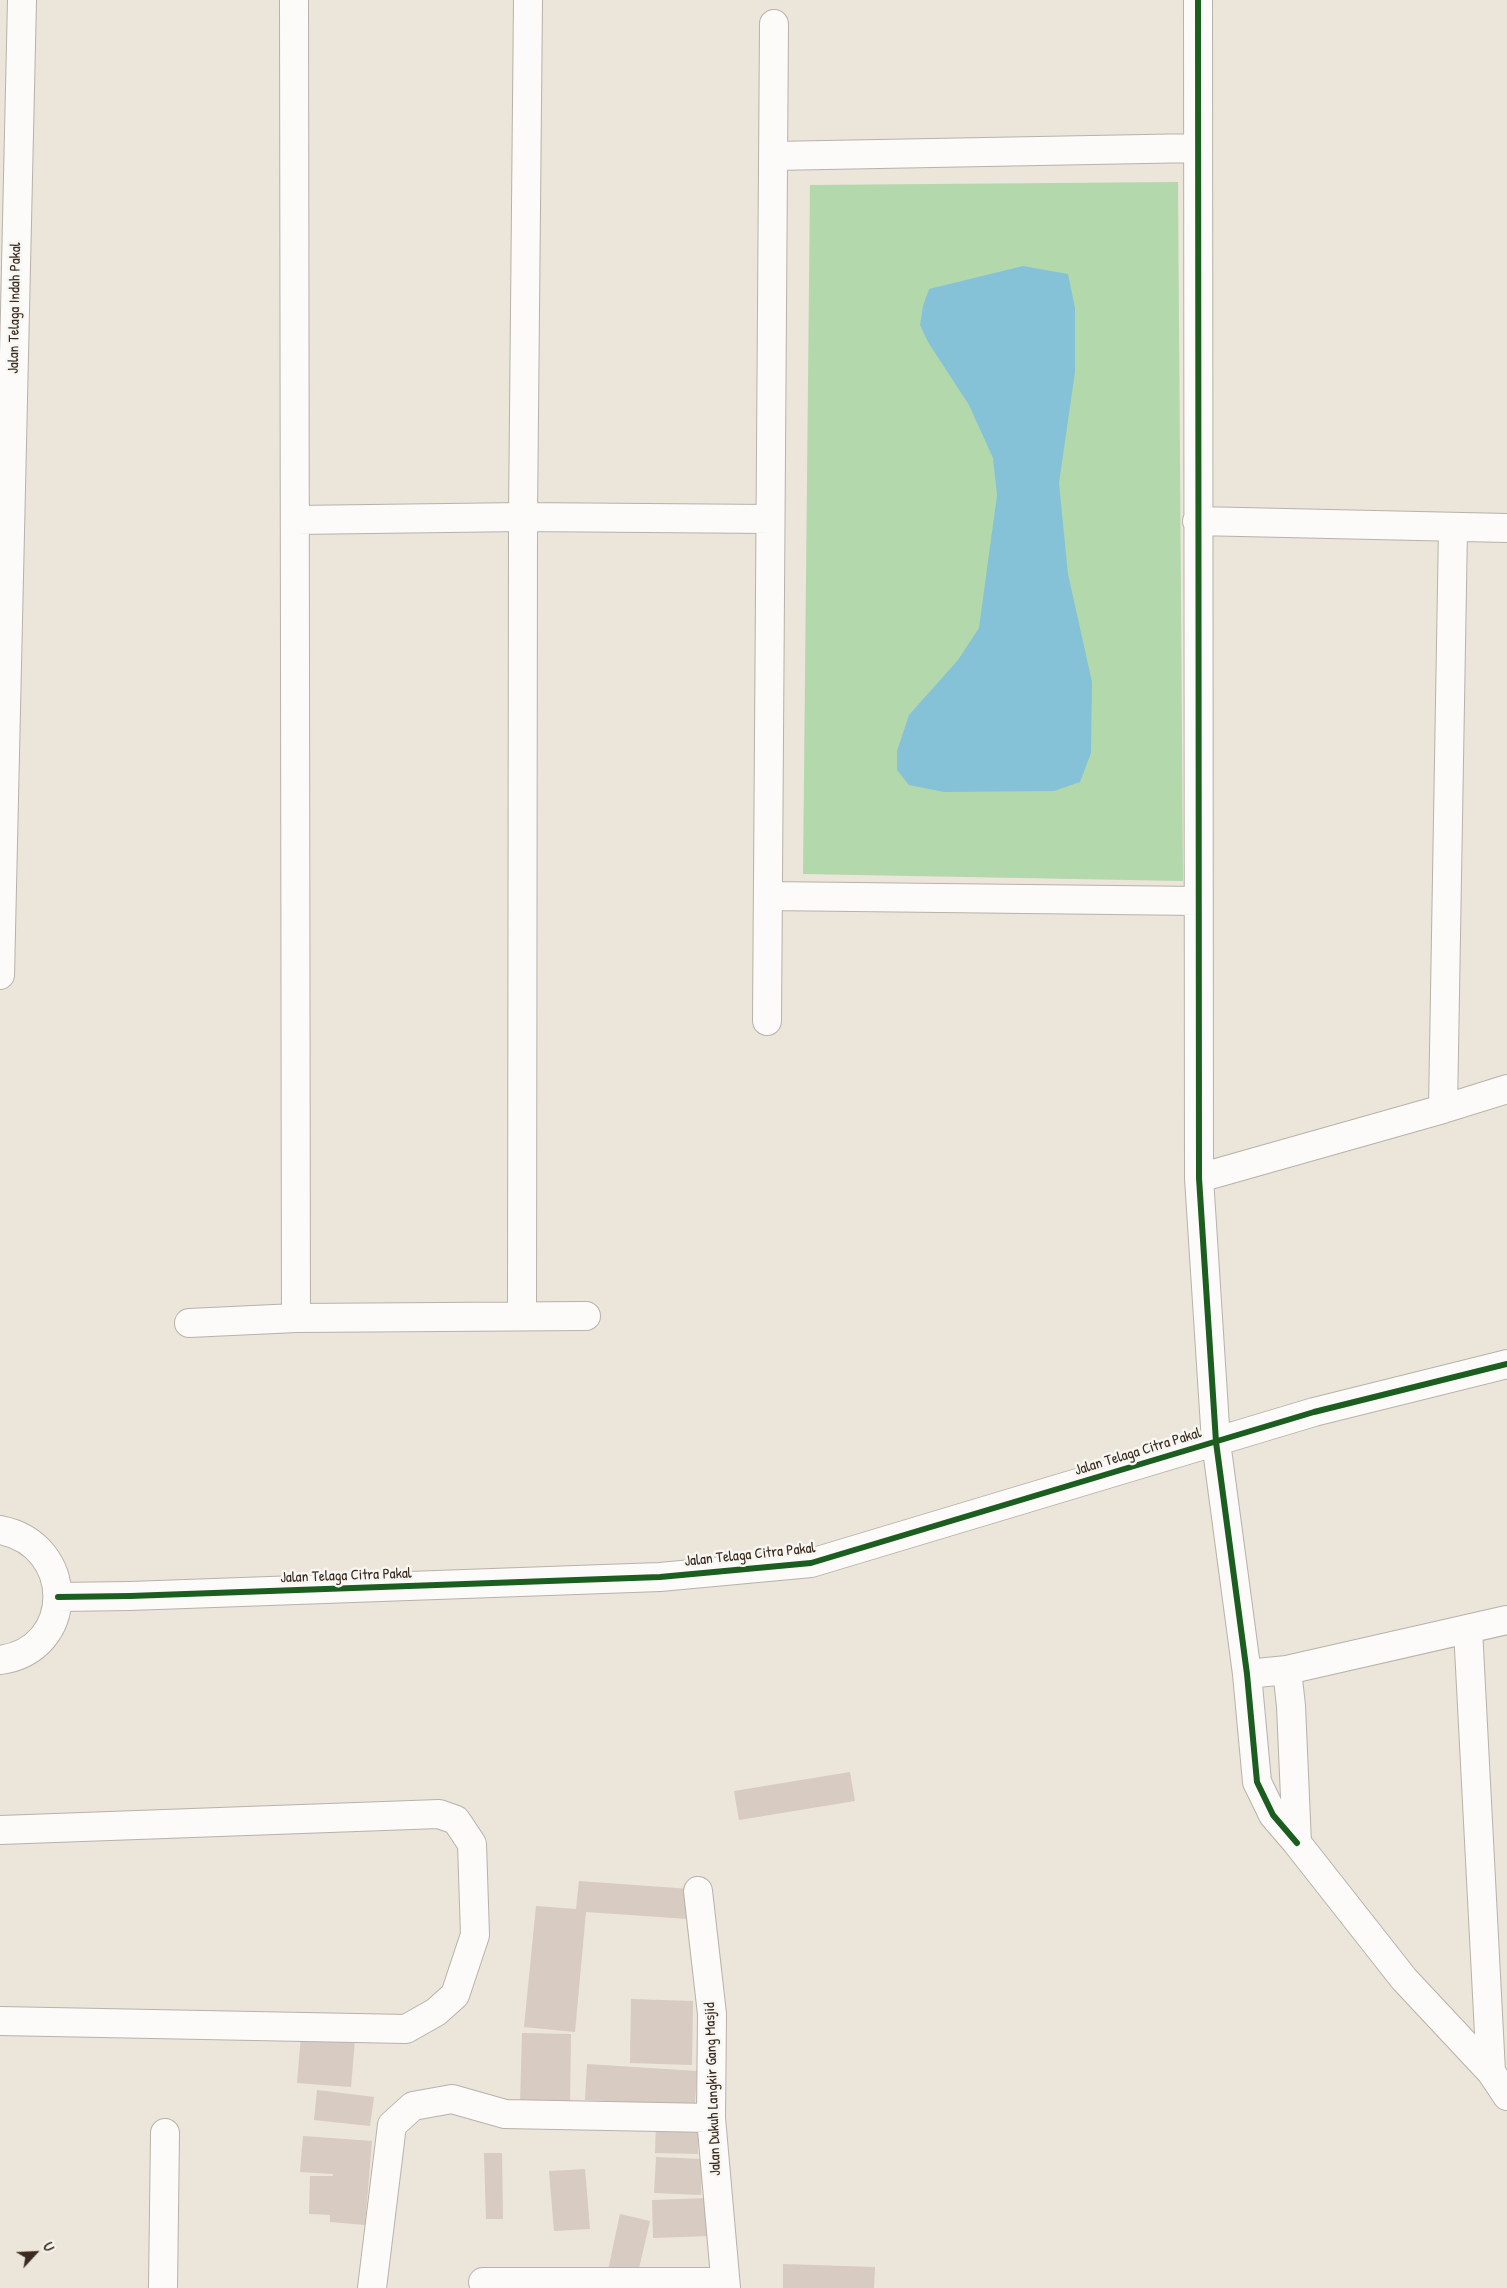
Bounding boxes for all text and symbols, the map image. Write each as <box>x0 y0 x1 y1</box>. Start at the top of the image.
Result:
street label: Jalan Telaga Indah Pakal <box>5 242 25 374</box>
street label: Jalan Telaga Citra Pakal <box>1073 1424 1203 1480</box>
street label: Jalan Telaga Citra Pakal <box>684 1539 816 1571</box>
street label: Jalan Telaga Citra Pakal <box>280 1565 412 1587</box>
street label: Jalan Dukuh Langkir Gang Masjid <box>701 2002 725 2176</box>
north arrow <box>10 2228 60 2278</box>
text: U <box>39 2239 59 2254</box>

